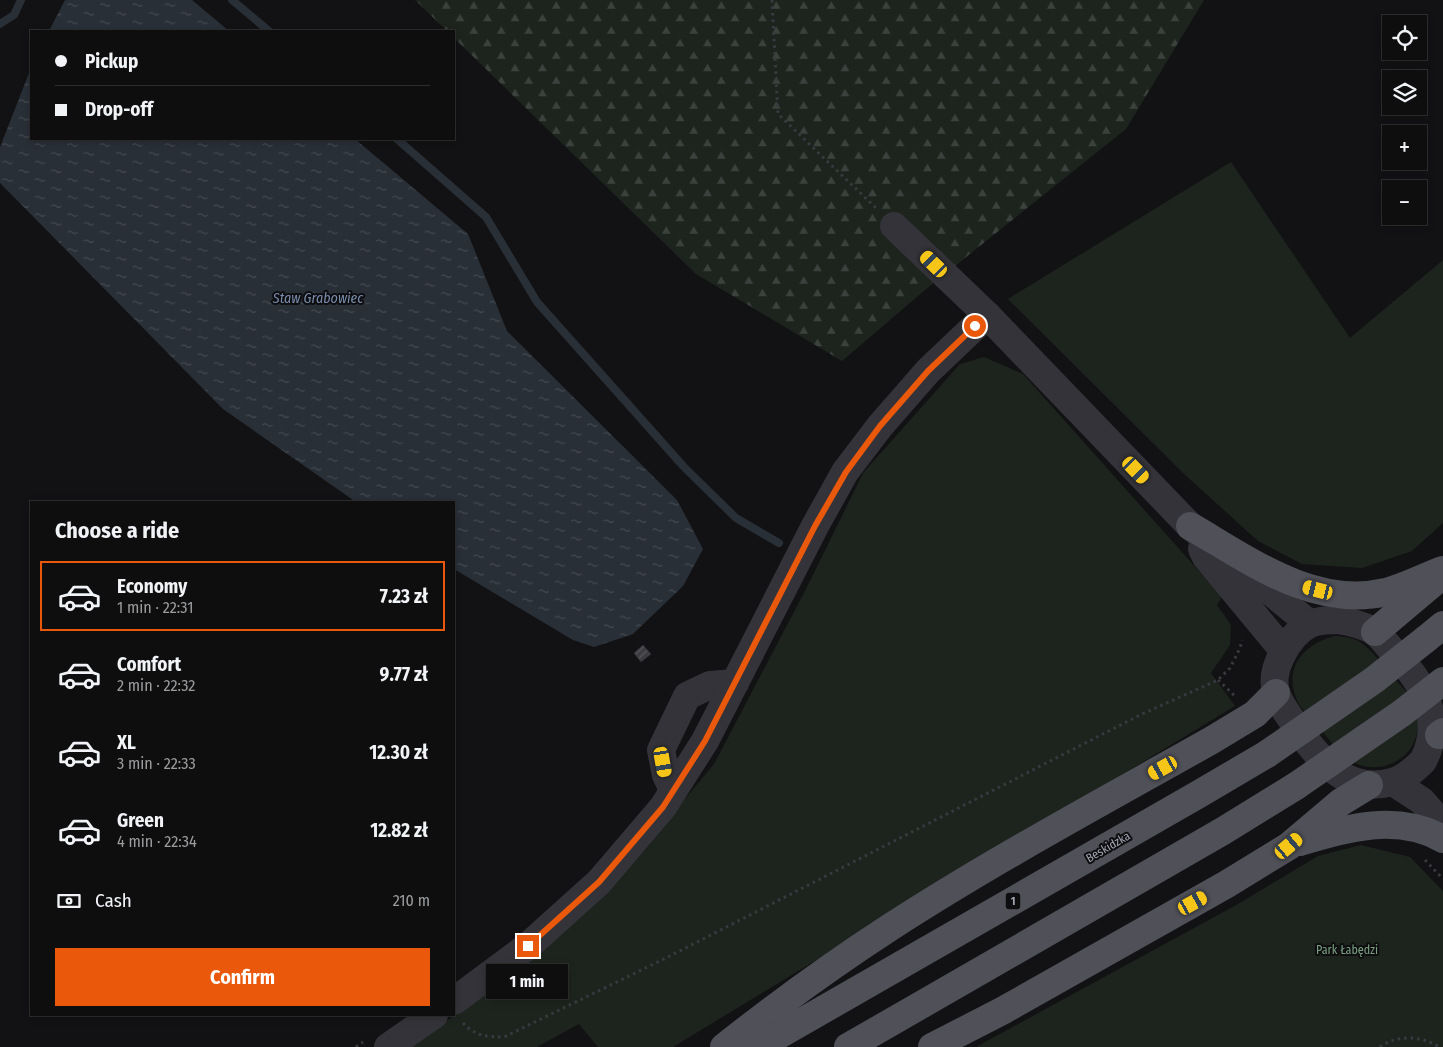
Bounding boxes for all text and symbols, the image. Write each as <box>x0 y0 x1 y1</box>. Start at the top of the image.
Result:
map controls <box>1382 15 1427 225</box>
button: locate <box>1382 15 1427 60</box>
text: Pickup <box>85 50 138 73</box>
button: layers <box>1382 70 1427 115</box>
text: Drop-off <box>85 98 153 121</box>
button: + <box>1382 125 1427 170</box>
button: − <box>1382 180 1427 225</box>
car <box>917 248 950 280</box>
water label: Staw Grabowiec <box>272 290 364 307</box>
route start <box>964 315 986 337</box>
car <box>1120 454 1151 486</box>
text: Choose a ride <box>55 517 179 544</box>
icon: car <box>57 574 102 619</box>
text: Economy <box>117 575 187 598</box>
car <box>1301 579 1334 601</box>
text: 7.23 zł <box>380 585 428 608</box>
text: 1 min · 22:31 <box>117 598 193 617</box>
icon: car <box>57 652 102 697</box>
text: Comfort <box>117 653 181 676</box>
text: 9.77 zł <box>380 663 428 686</box>
text: 2 min · 22:32 <box>117 676 195 695</box>
icon: car <box>57 730 102 775</box>
text: XL <box>117 731 136 754</box>
text: 12.30 zł <box>369 741 428 764</box>
car <box>653 746 672 778</box>
text: 3 min · 22:33 <box>117 754 196 773</box>
car <box>1146 754 1179 782</box>
icon: car <box>57 808 102 853</box>
text: Green <box>117 809 164 832</box>
text: 12.82 zł <box>370 819 428 842</box>
street label: Beskidzka <box>1083 829 1133 865</box>
car <box>1272 831 1305 861</box>
text: 4 min · 22:34 <box>117 832 197 851</box>
icon: cash <box>55 887 83 915</box>
text: Cash <box>95 889 132 912</box>
car <box>1176 889 1209 917</box>
text: 210 m <box>393 891 430 910</box>
road number: 1 <box>1006 892 1020 909</box>
route end <box>517 935 539 957</box>
park label: Park Łabędzi <box>1316 943 1378 957</box>
button: Confirm <box>55 948 430 1006</box>
callout: 1 min <box>487 964 569 998</box>
text: 1 min <box>510 972 544 991</box>

